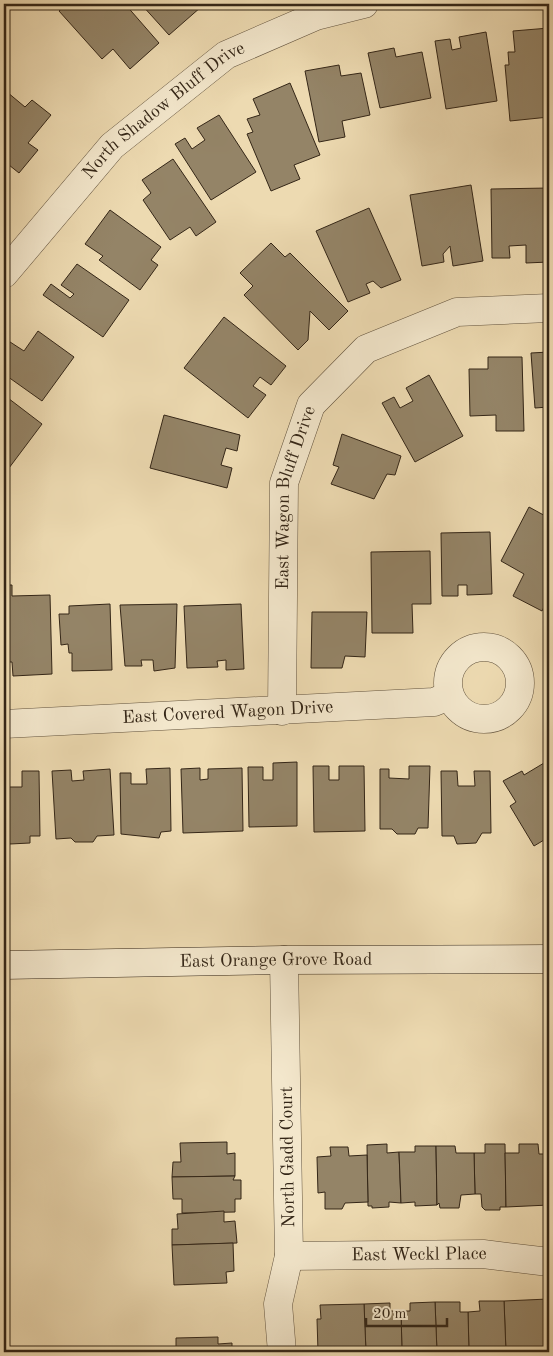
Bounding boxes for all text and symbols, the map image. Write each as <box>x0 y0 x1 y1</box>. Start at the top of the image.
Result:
street label: North Shadow Bluff Drive <box>79 39 247 183</box>
street label: East Wagon Bluff Drive <box>274 404 319 590</box>
street label: East Covered Wagon Drive <box>122 698 334 727</box>
street label: East Orange Grove Road <box>179 951 372 971</box>
street label: North Gadd Court <box>278 1086 298 1228</box>
street label: East Weckl Place <box>351 1245 487 1264</box>
scale bar <box>366 1296 447 1328</box>
text: 20 m <box>373 1307 407 1322</box>

